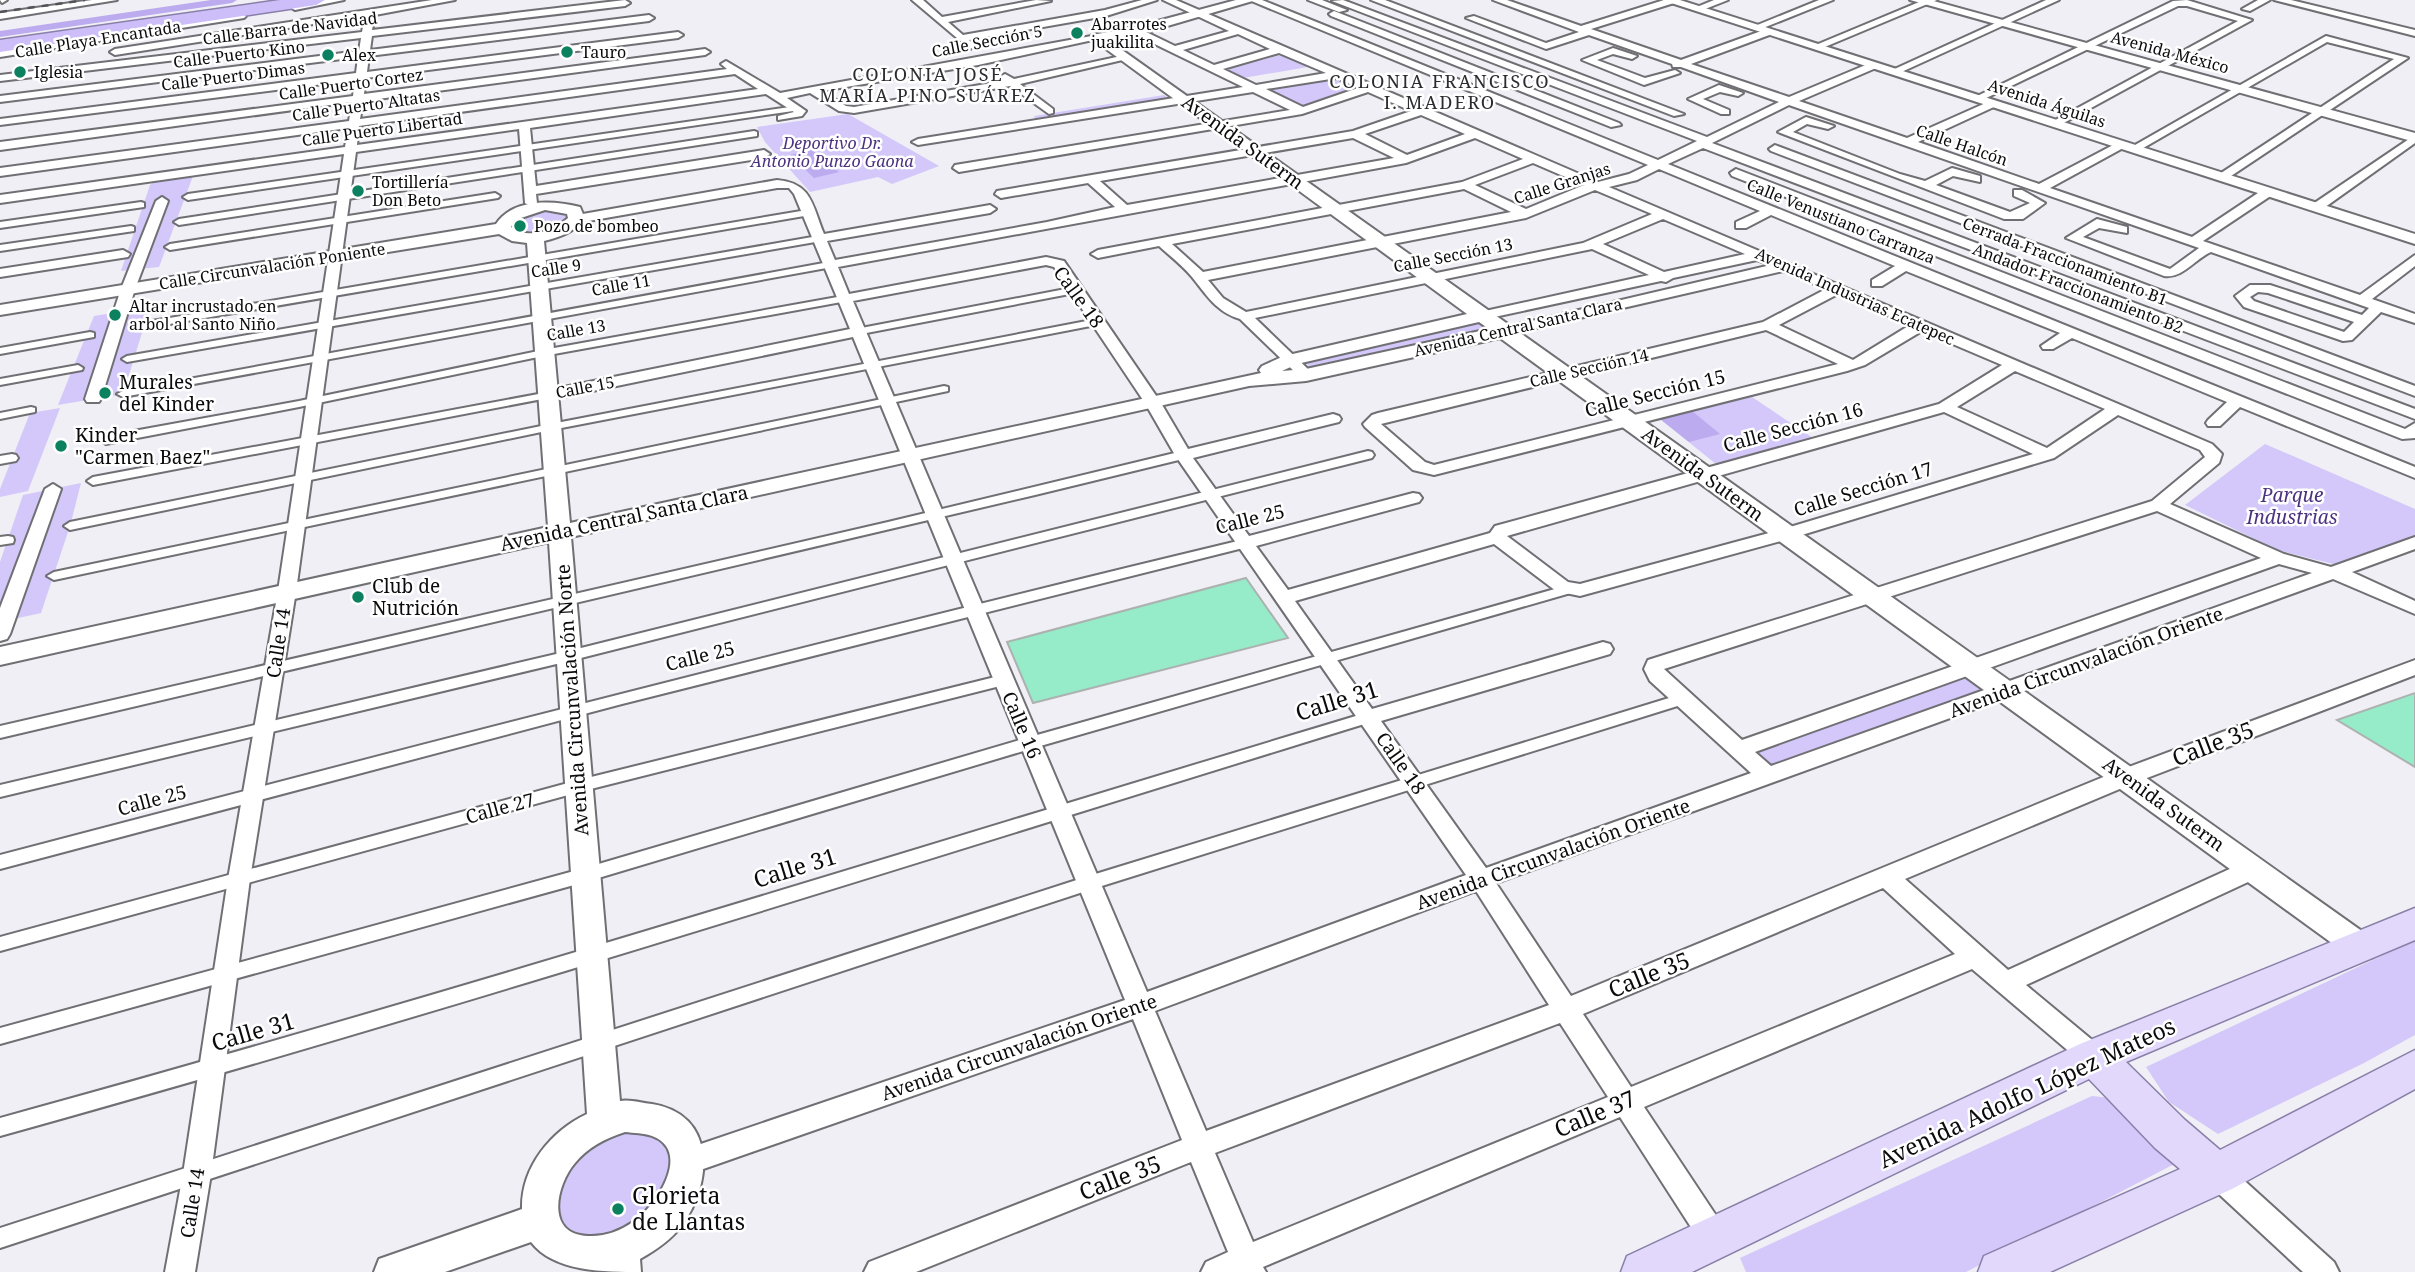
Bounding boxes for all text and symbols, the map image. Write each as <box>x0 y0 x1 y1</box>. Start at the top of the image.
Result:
street label: Calle Barra de Navidad <box>201 6 379 50</box>
place label: Abarrotes juakilita <box>1090 13 1167 53</box>
street label: Calle Playa Encantada <box>13 15 183 63</box>
street label: Calle Sección 5 <box>930 19 1044 63</box>
marker: Abarrotes juakilita <box>1069 25 1085 41</box>
street label: Avenida México <box>2108 26 2232 78</box>
street label: Calle Puerto Kino <box>172 35 306 73</box>
place label: Tauro <box>581 41 626 63</box>
place label: Alex <box>342 44 377 66</box>
marker: Tauro <box>559 44 575 60</box>
marker: Alex <box>320 47 336 63</box>
street label: Calle Puerto Dimas <box>160 56 306 96</box>
place label: Iglesia <box>34 61 83 83</box>
district label: COLONIA JOSÉ MARÍA PINO SUÁREZ <box>819 62 1037 107</box>
street label: Calle Puerto Cortez <box>277 63 425 105</box>
marker: Iglesia <box>12 64 28 80</box>
district label: COLONIA FRANCISCO I. MADERO <box>1329 69 1551 114</box>
street label: Avenida Águilas <box>1985 74 2109 132</box>
street label: Calle Puerto Altatas <box>291 84 441 126</box>
street label: Avenida Suterm <box>1177 89 1309 195</box>
street label: Calle Puerto Libertad <box>300 107 464 151</box>
street label: Calle Halcón <box>1913 119 2011 171</box>
park label: Deportivo Dr. Antonio Punzo Gaona <box>749 132 914 172</box>
street label: Calle Granjas <box>1511 157 1613 209</box>
place label: Tortillería Don Beto <box>372 171 449 211</box>
street label: Calle Venustiano Carranza <box>1744 173 1938 269</box>
marker: Tortillería Don Beto <box>350 183 366 199</box>
street label: Cerrada Fraccionamiento B1 <box>1959 212 2171 310</box>
place label: Pozo de bombeo <box>534 215 659 237</box>
marker: Pozo de bombeo <box>512 218 528 234</box>
street label: Calle Sección 13 <box>1391 233 1515 277</box>
street label: Calle Circunvalación Poniente <box>157 237 387 295</box>
street label: Andador Fraccionamiento B2 <box>1970 238 2186 338</box>
street label: Avenida Industrias Ecatepec <box>1752 242 1958 350</box>
street label: Calle 9 <box>529 253 583 283</box>
street label: Calle 18 <box>1048 261 1110 333</box>
street label: Calle 11 <box>590 269 652 301</box>
street label: Avenida Central Santa Clara <box>1412 292 1624 362</box>
place label: Altar incrustado en arbol al Santo Niño <box>129 295 277 335</box>
marker: Altar incrustado en arbol al Santo Niño <box>107 307 123 323</box>
street label: Calle 13 <box>545 314 607 346</box>
street label: Calle Sección 14 <box>1527 344 1651 392</box>
street label: Calle Sección 15 <box>1582 363 1728 423</box>
place label: Murales del Kinder <box>119 369 214 417</box>
street label: Calle 15 <box>554 371 616 403</box>
marker: Murales del Kinder <box>97 385 113 401</box>
street label: Calle Sección 16 <box>1720 396 1866 458</box>
street label: Avenida Suterm <box>1637 421 1769 527</box>
place label: Kinder "Carmen Baez" <box>75 422 210 470</box>
marker: Kinder "Carmen Baez" <box>53 438 69 454</box>
street label: Calle Sección 17 <box>1790 456 1936 522</box>
street label: Avenida Central Santa Clara <box>498 479 750 557</box>
park label: Parque Industrias <box>2245 482 2338 530</box>
street label: Calle 25 <box>1213 498 1287 540</box>
street label: Avenida Circunvalación Norte <box>550 563 594 837</box>
place label: Club de Nutrición <box>372 573 459 621</box>
marker: Club de Nutrición <box>350 589 366 605</box>
street label: Avenida Circunvalación Oriente <box>1945 600 2227 724</box>
street label: Calle 14 <box>260 606 296 680</box>
street label: Calle 25 <box>663 635 737 677</box>
street label: Calle 31 <box>1291 672 1382 728</box>
street label: Calle 16 <box>996 687 1048 763</box>
street label: Calle 35 <box>2167 713 2258 773</box>
street label: Calle 18 <box>1370 727 1432 799</box>
street label: Avenida Suterm <box>2098 751 2230 857</box>
street label: Calle 25 <box>115 778 189 822</box>
street label: Calle 27 <box>463 786 537 830</box>
street label: Avenida Circunvalación Oriente <box>1412 792 1694 916</box>
street label: Calle 31 <box>749 839 840 895</box>
street label: Calle 35 <box>1603 943 1694 1005</box>
street label: Avenida Circunvalación Oriente <box>878 988 1160 1106</box>
street label: Calle 31 <box>207 1004 298 1058</box>
street label: Avenida Adolfo López Mateos <box>1873 1009 2180 1175</box>
street label: Calle 37 <box>1549 1082 1640 1144</box>
street label: Calle 35 <box>1074 1147 1165 1207</box>
street label: Calle 14 <box>174 1166 210 1240</box>
place label: Glorieta de Llantas <box>632 1179 745 1237</box>
marker: Glorieta de Llantas <box>610 1201 626 1217</box>

